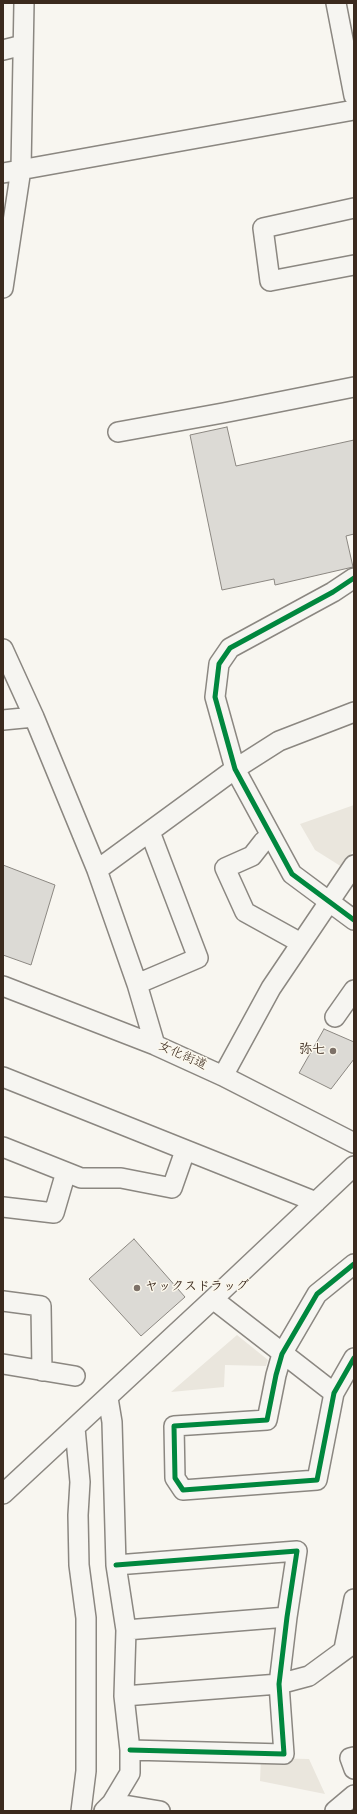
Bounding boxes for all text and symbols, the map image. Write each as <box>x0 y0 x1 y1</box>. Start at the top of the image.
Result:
street label: 女化街道 <box>155 1039 209 1075</box>
place label: 弥七 <box>299 1043 325 1059</box>
marker: 弥七 <box>328 1046 338 1056</box>
place label: ヤックスドラッグ <box>145 1280 249 1296</box>
marker: ヤックスドラッグ <box>132 1283 142 1293</box>

